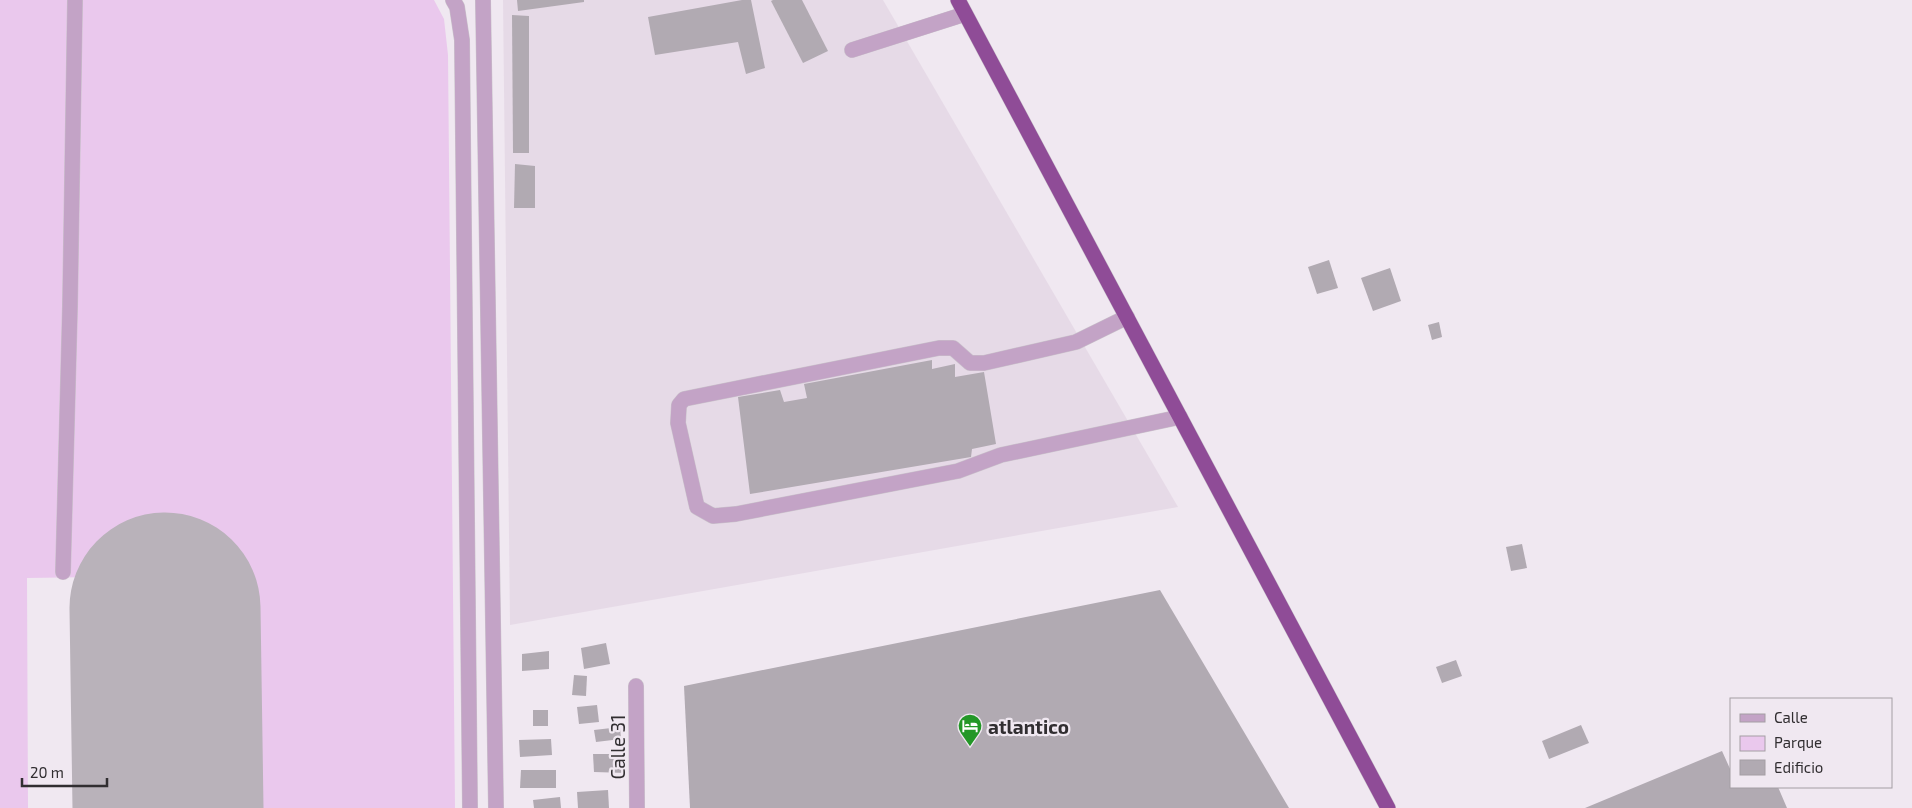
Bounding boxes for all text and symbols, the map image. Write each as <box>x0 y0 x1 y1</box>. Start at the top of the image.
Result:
legend <box>1730 698 1892 788</box>
text: Calle <box>1774 708 1808 726</box>
hotel icon: atlantico <box>957 713 983 747</box>
street label: Calle 31 <box>606 714 629 780</box>
place label: atlantico <box>988 715 1069 738</box>
text: Parque <box>1774 733 1822 751</box>
scale bar <box>22 756 108 788</box>
text: Edificio <box>1774 758 1823 776</box>
text: 20 m <box>30 763 64 781</box>

